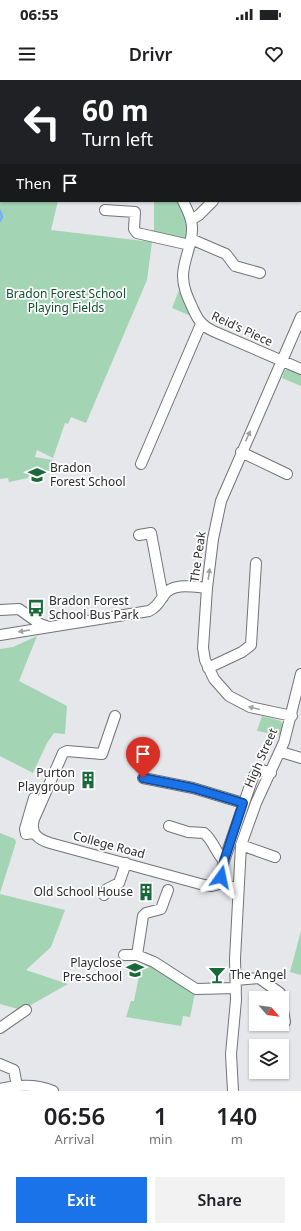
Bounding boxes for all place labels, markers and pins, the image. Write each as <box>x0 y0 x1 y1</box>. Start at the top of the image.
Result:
place label: Bradon Forest School <box>50 459 126 490</box>
school or university icon: Bradon Forest School <box>27 465 47 485</box>
place label: Bradon Forest School Bus Park <box>49 592 140 623</box>
bus stop icon: Bradon Forest School Bus Park <box>26 598 46 618</box>
pin <box>126 737 160 778</box>
place label: Purton Playgroup <box>18 764 75 795</box>
building icon: Purton Playgroup <box>78 770 98 790</box>
building icon: Old School House <box>136 882 156 902</box>
place label: Old School House <box>33 883 133 900</box>
place label: Playclose Pre-school <box>63 954 122 985</box>
school or university icon: Playclose Pre-school <box>125 960 145 980</box>
bar icon: The Angel <box>207 965 227 985</box>
place label: The Angel <box>230 966 286 983</box>

